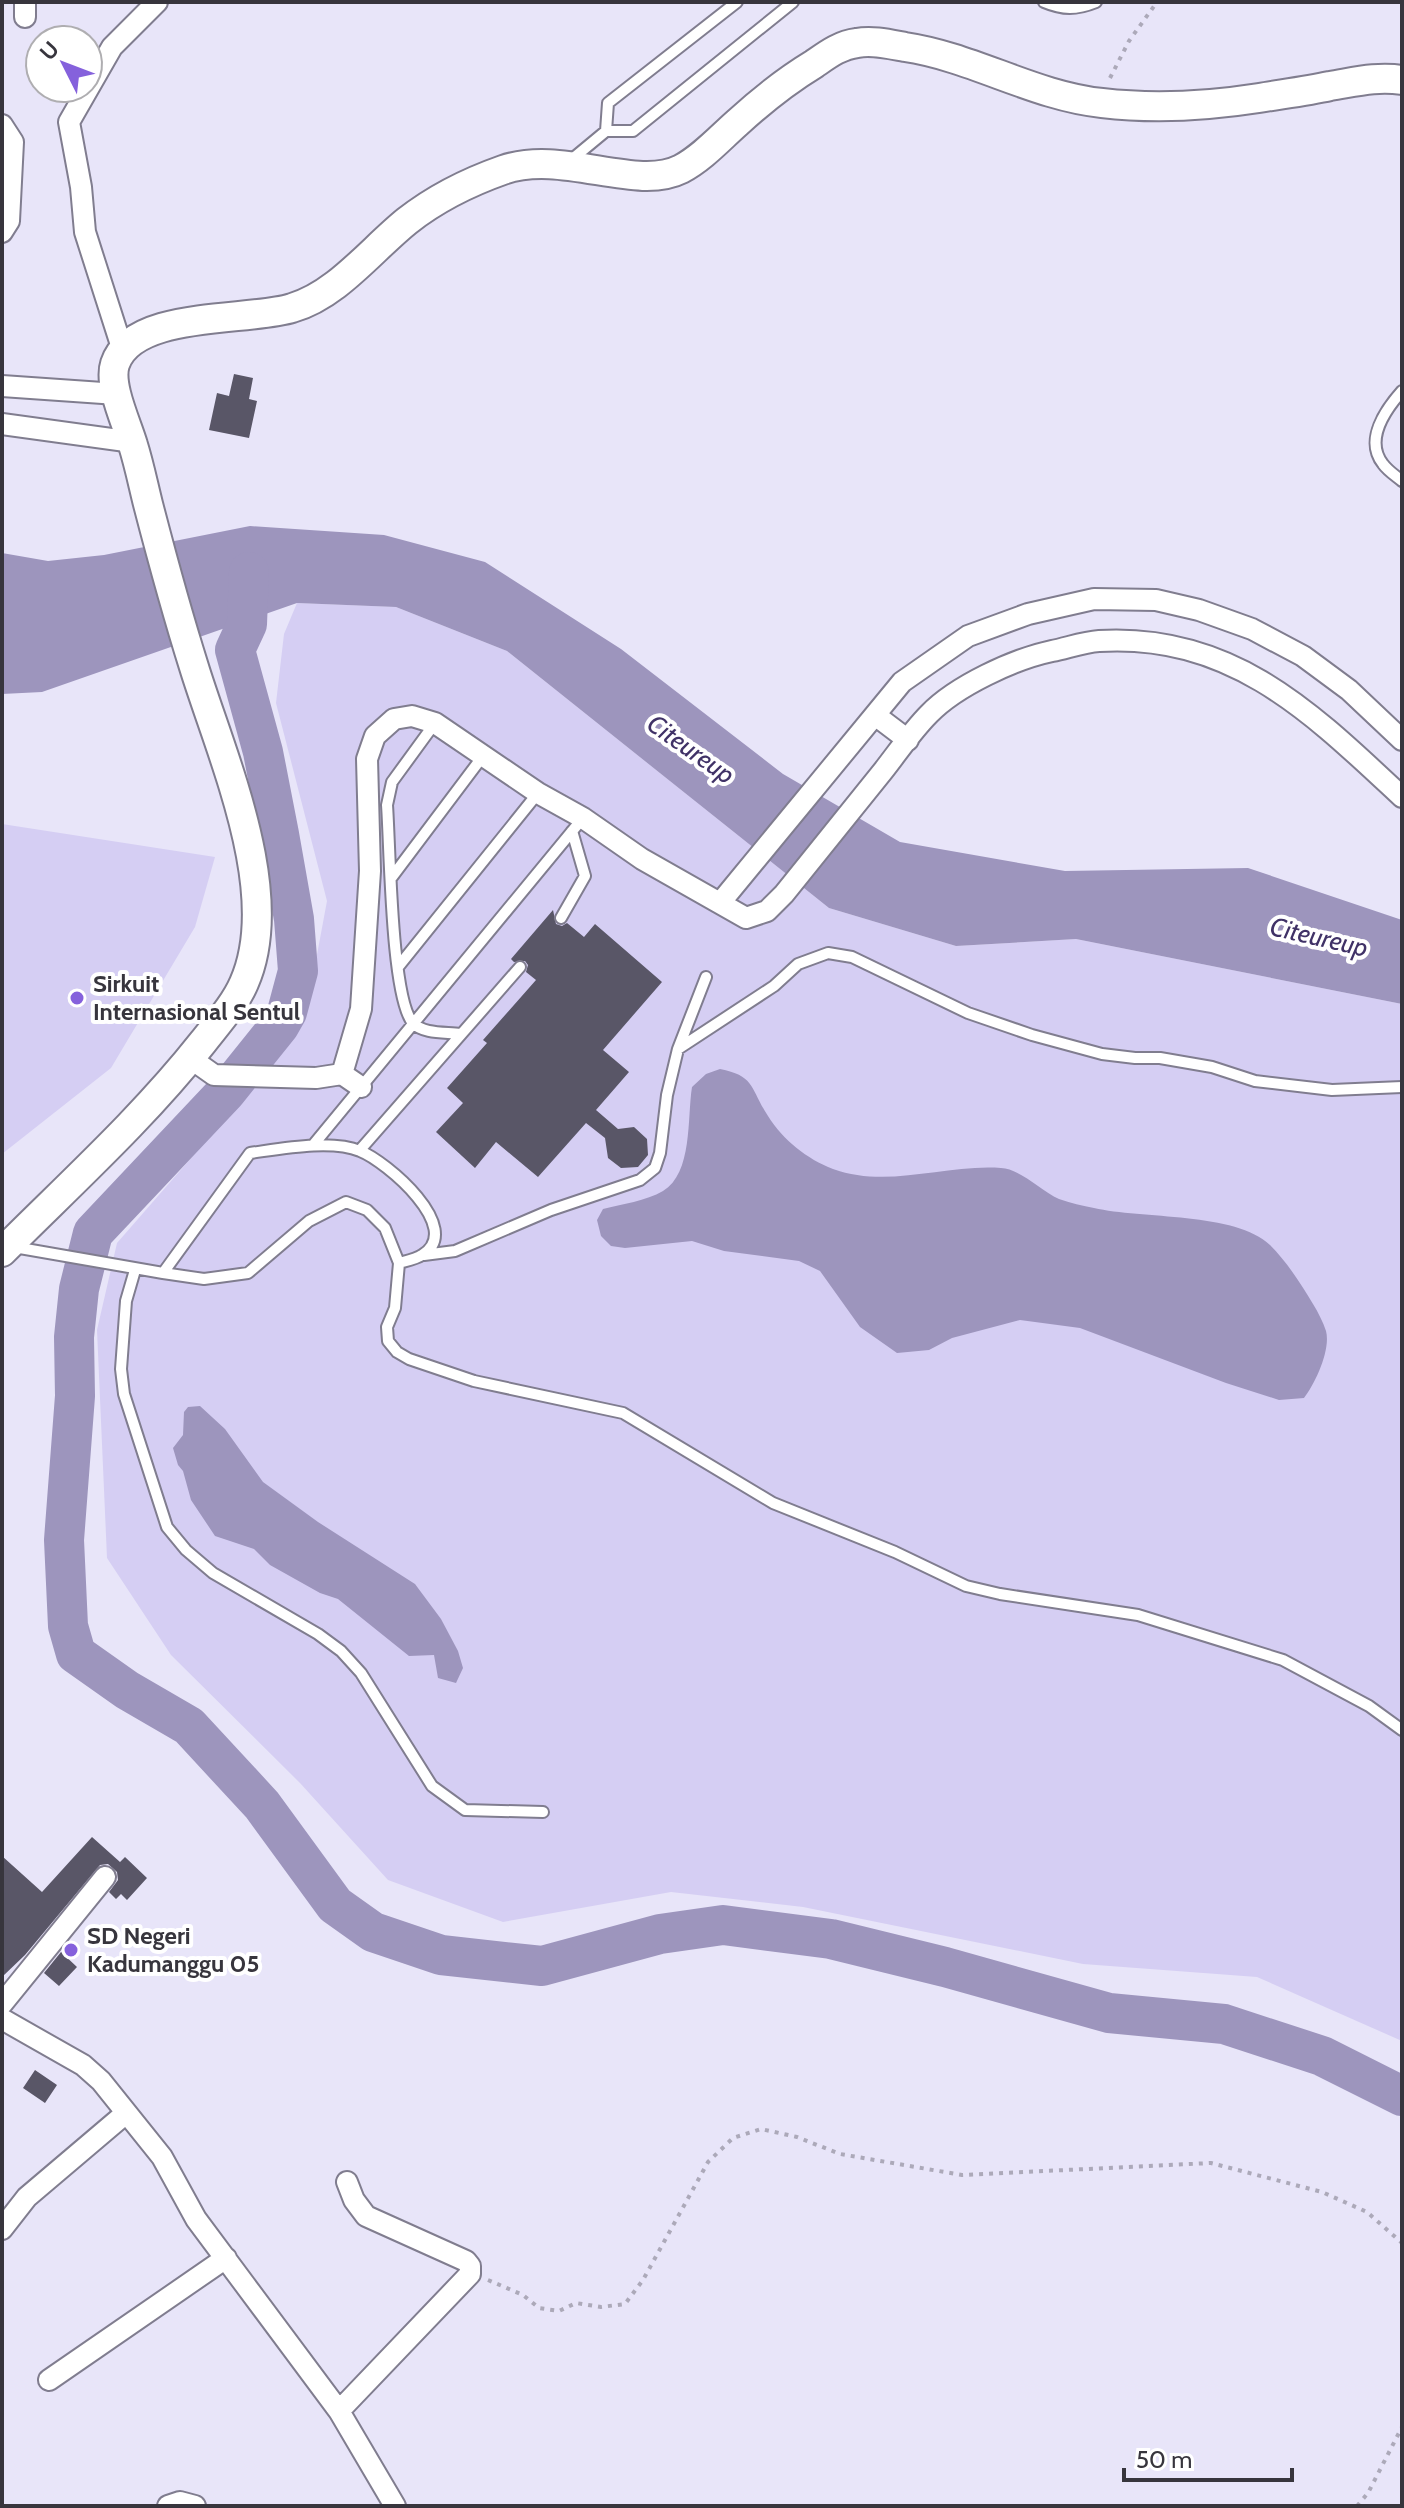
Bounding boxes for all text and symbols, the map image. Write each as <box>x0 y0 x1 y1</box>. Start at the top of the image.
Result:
north arrow <box>24 24 104 104</box>
text: U <box>34 36 65 66</box>
water label: Citeureup <box>641 707 741 791</box>
water label: Citeureup <box>1267 910 1371 964</box>
place label: Sirkuit Internasional Sentul <box>93 969 300 1026</box>
marker: Sirkuit Internasional Sentul <box>68 989 86 1007</box>
place label: SD Negeri Kadumanggu 05 <box>87 1921 259 1978</box>
marker: SD Negeri Kadumanggu 05 <box>62 1941 80 1959</box>
scale bar <box>1124 2432 1292 2482</box>
text: 50 m <box>1136 2445 1192 2474</box>

